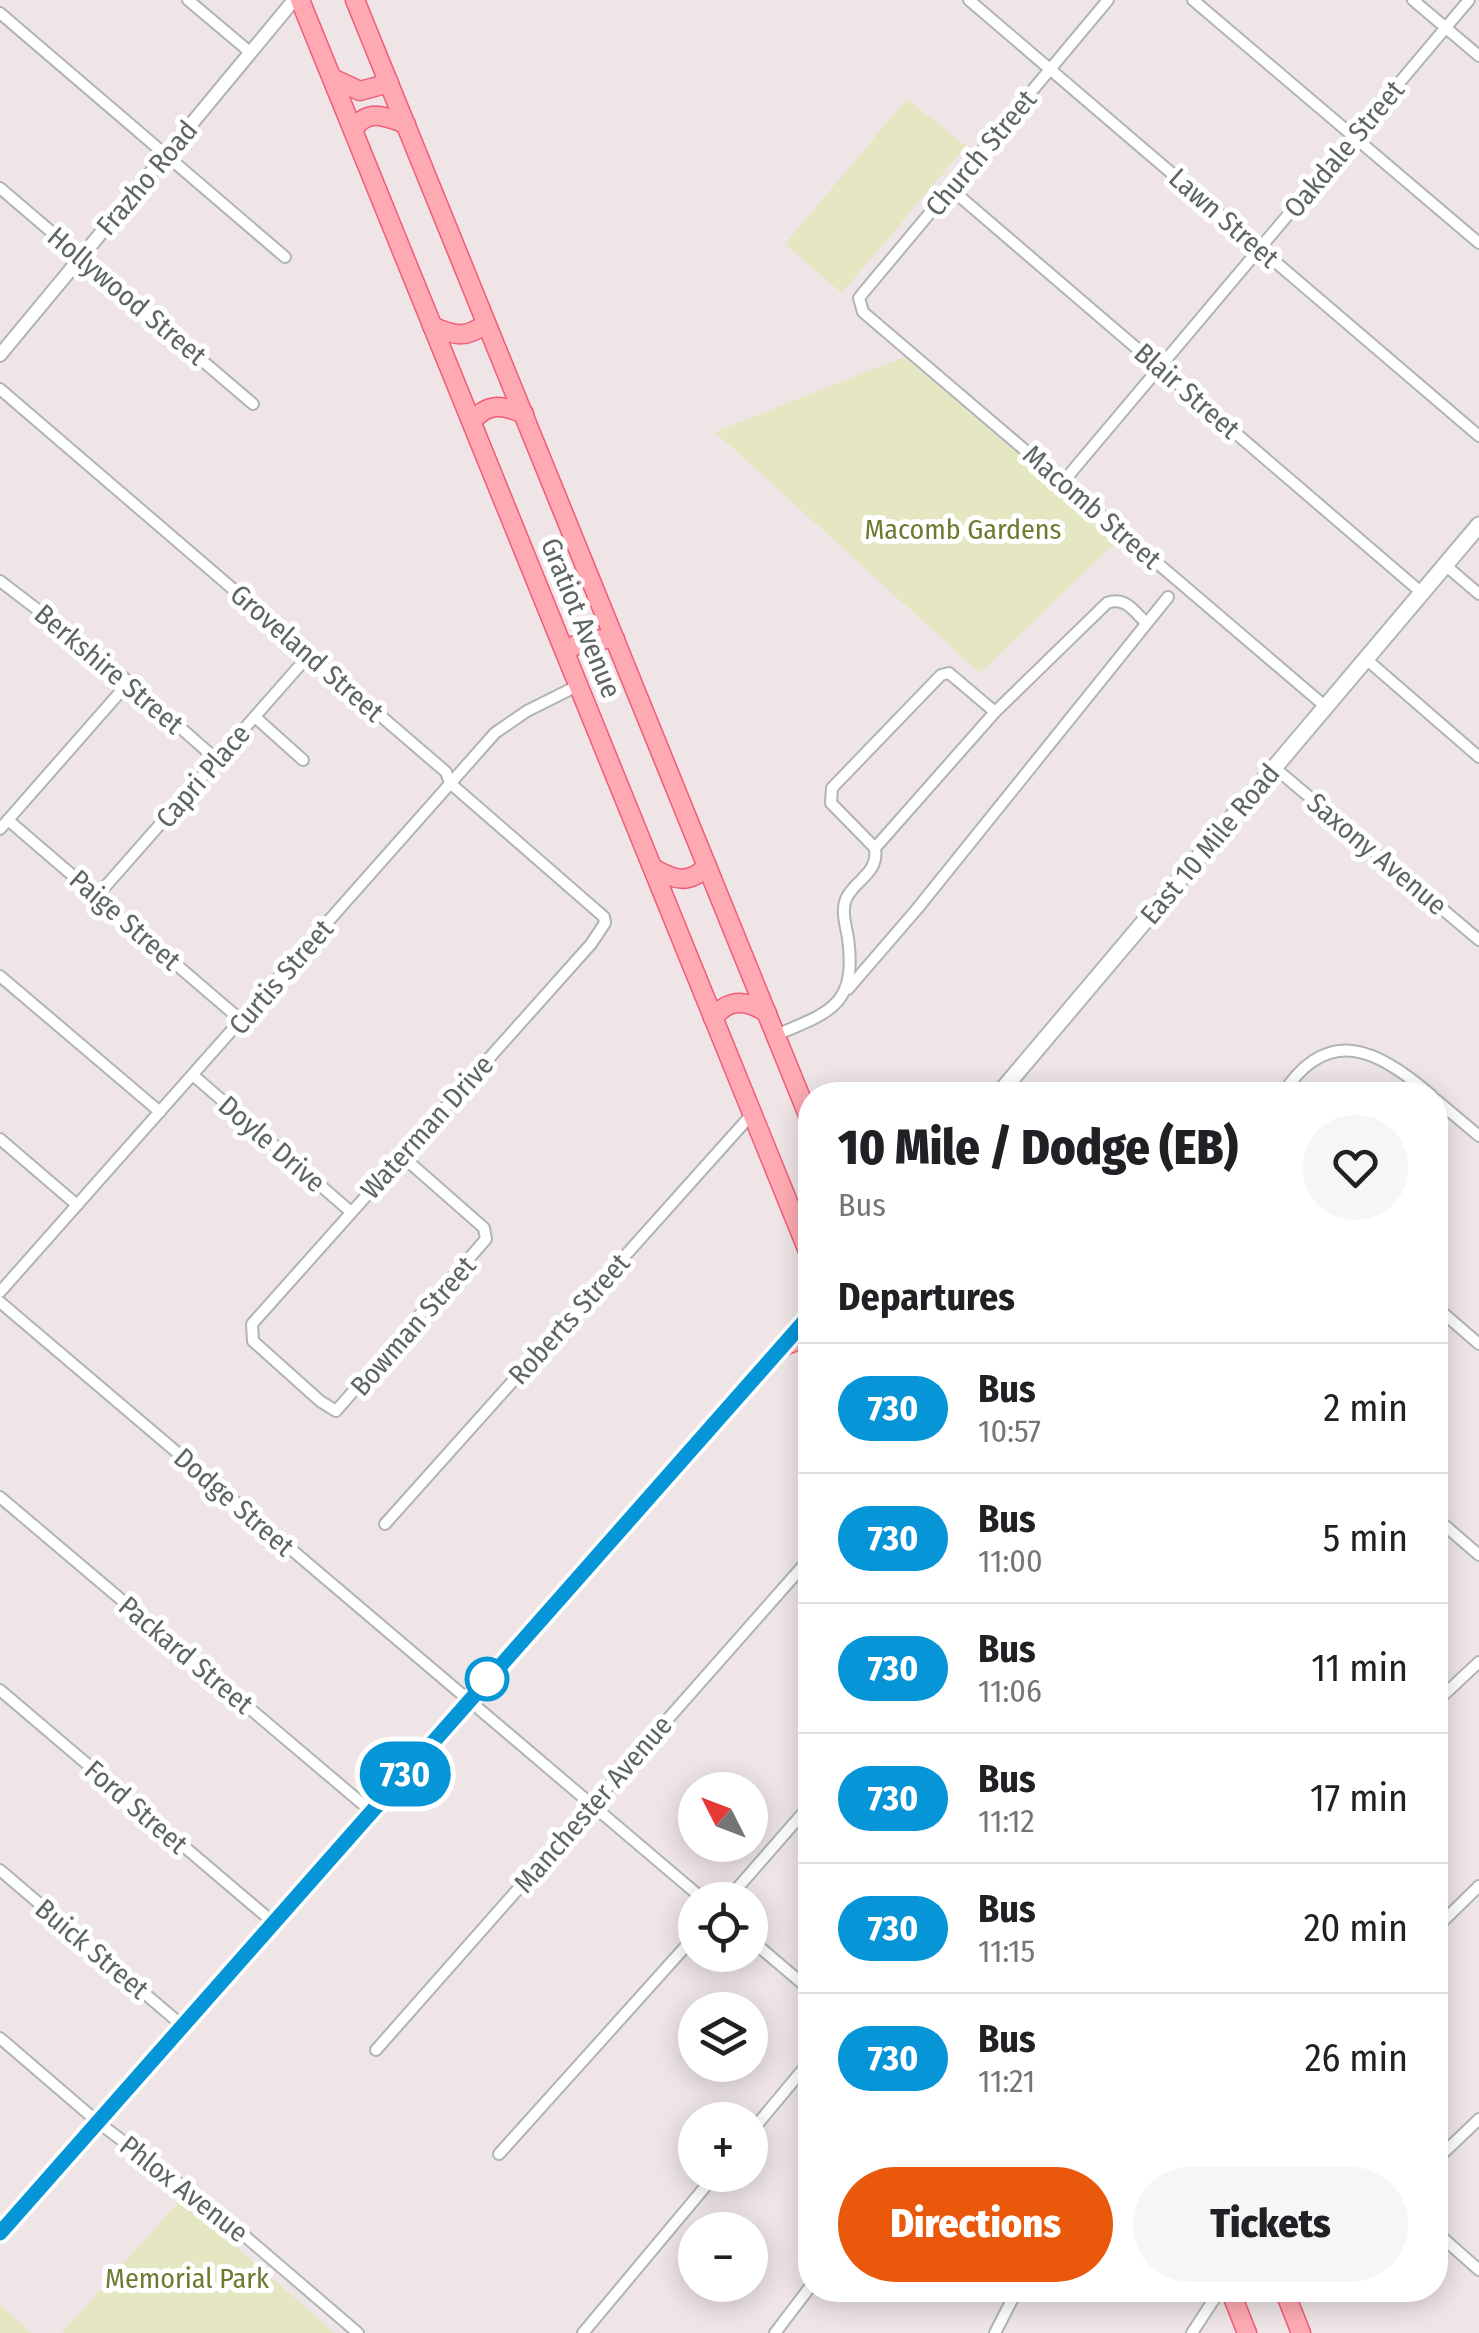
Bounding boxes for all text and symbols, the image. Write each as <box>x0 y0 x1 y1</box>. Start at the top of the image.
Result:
street label: Oakdale Street <box>1277 73 1411 224</box>
street label: Church Street <box>919 83 1044 223</box>
street label: Frazho Road <box>90 114 204 242</box>
street label: Lawn Street <box>1162 161 1286 275</box>
street label: Hollywood Street <box>41 220 214 372</box>
street label: Blair Street <box>1128 336 1247 446</box>
street label: Macomb Street <box>1016 438 1168 576</box>
park label: Macomb Gardens <box>864 513 1062 546</box>
street label: Gratiot Avenue <box>534 533 628 703</box>
street label: Groveland Street <box>224 578 391 729</box>
street label: Berkshire Street <box>28 597 191 741</box>
street label: Capri Place <box>149 717 257 835</box>
street label: East 10 Mile Road <box>1133 757 1287 931</box>
street label: Saxony Avenue <box>1300 786 1454 922</box>
street label: Paige Street <box>63 863 188 978</box>
street label: Curtis Street <box>222 912 341 1041</box>
street label: Waterman Drive <box>354 1048 500 1206</box>
street label: Doyle Drive <box>212 1089 332 1199</box>
button: heart <box>1303 1115 1408 1220</box>
text: 10 Mile / Dodge (EB) <box>838 1119 1238 1177</box>
text: Bus <box>838 1186 886 1224</box>
street label: Roberts Street <box>502 1246 637 1391</box>
street label: Bowman Street <box>344 1249 483 1402</box>
text: Departures <box>838 1274 1015 1320</box>
text: Bus <box>978 1366 1036 1412</box>
text: 2 min <box>1323 1385 1408 1431</box>
text: 730 <box>868 1387 918 1429</box>
text: 10:57 <box>978 1412 1041 1450</box>
street label: Dodge Street <box>167 1441 301 1564</box>
text: Bus <box>978 1496 1036 1542</box>
text: 5 min <box>1323 1515 1408 1561</box>
text: 730 <box>868 1517 918 1559</box>
text: 11:00 <box>978 1542 1043 1580</box>
street label: Packard Street <box>112 1589 260 1721</box>
text: Bus <box>978 1626 1036 1672</box>
text: 11 min <box>1311 1645 1408 1691</box>
text: 730 <box>868 1647 918 1689</box>
unlabelled marker <box>466 1658 508 1700</box>
text: 11:06 <box>978 1672 1042 1710</box>
street label: Manchester Avenue <box>507 1709 679 1899</box>
line badge: 730 <box>348 1742 462 1806</box>
street label: Ford Street <box>78 1753 195 1861</box>
text: 730 <box>380 1753 430 1795</box>
text: Bus <box>978 1756 1036 1802</box>
north arrow <box>678 1772 768 1862</box>
map controls <box>678 1772 768 2302</box>
text: 17 min <box>1310 1775 1408 1821</box>
text: 730 <box>868 1777 918 1819</box>
text: 11:12 <box>978 1802 1035 1840</box>
button: locate <box>678 1882 768 1972</box>
text: Bus <box>978 1886 1036 1932</box>
street label: Buick Street <box>29 1892 156 2006</box>
text: 20 min <box>1304 1905 1408 1951</box>
text: 730 <box>868 1907 918 1949</box>
text: 11:15 <box>978 1932 1035 1970</box>
button: layers <box>678 1992 768 2082</box>
text: Bus <box>978 2016 1036 2062</box>
text: 26 min <box>1305 2035 1408 2081</box>
text: 730 <box>868 2037 918 2079</box>
text: 11:21 <box>978 2062 1035 2100</box>
button: + <box>678 2102 768 2192</box>
street label: Phlox Avenue <box>113 2129 255 2249</box>
button: Directions <box>838 2167 1113 2282</box>
button: Tickets <box>1133 2167 1408 2282</box>
button: − <box>678 2212 768 2302</box>
park label: Memorial Park <box>105 2262 270 2295</box>

